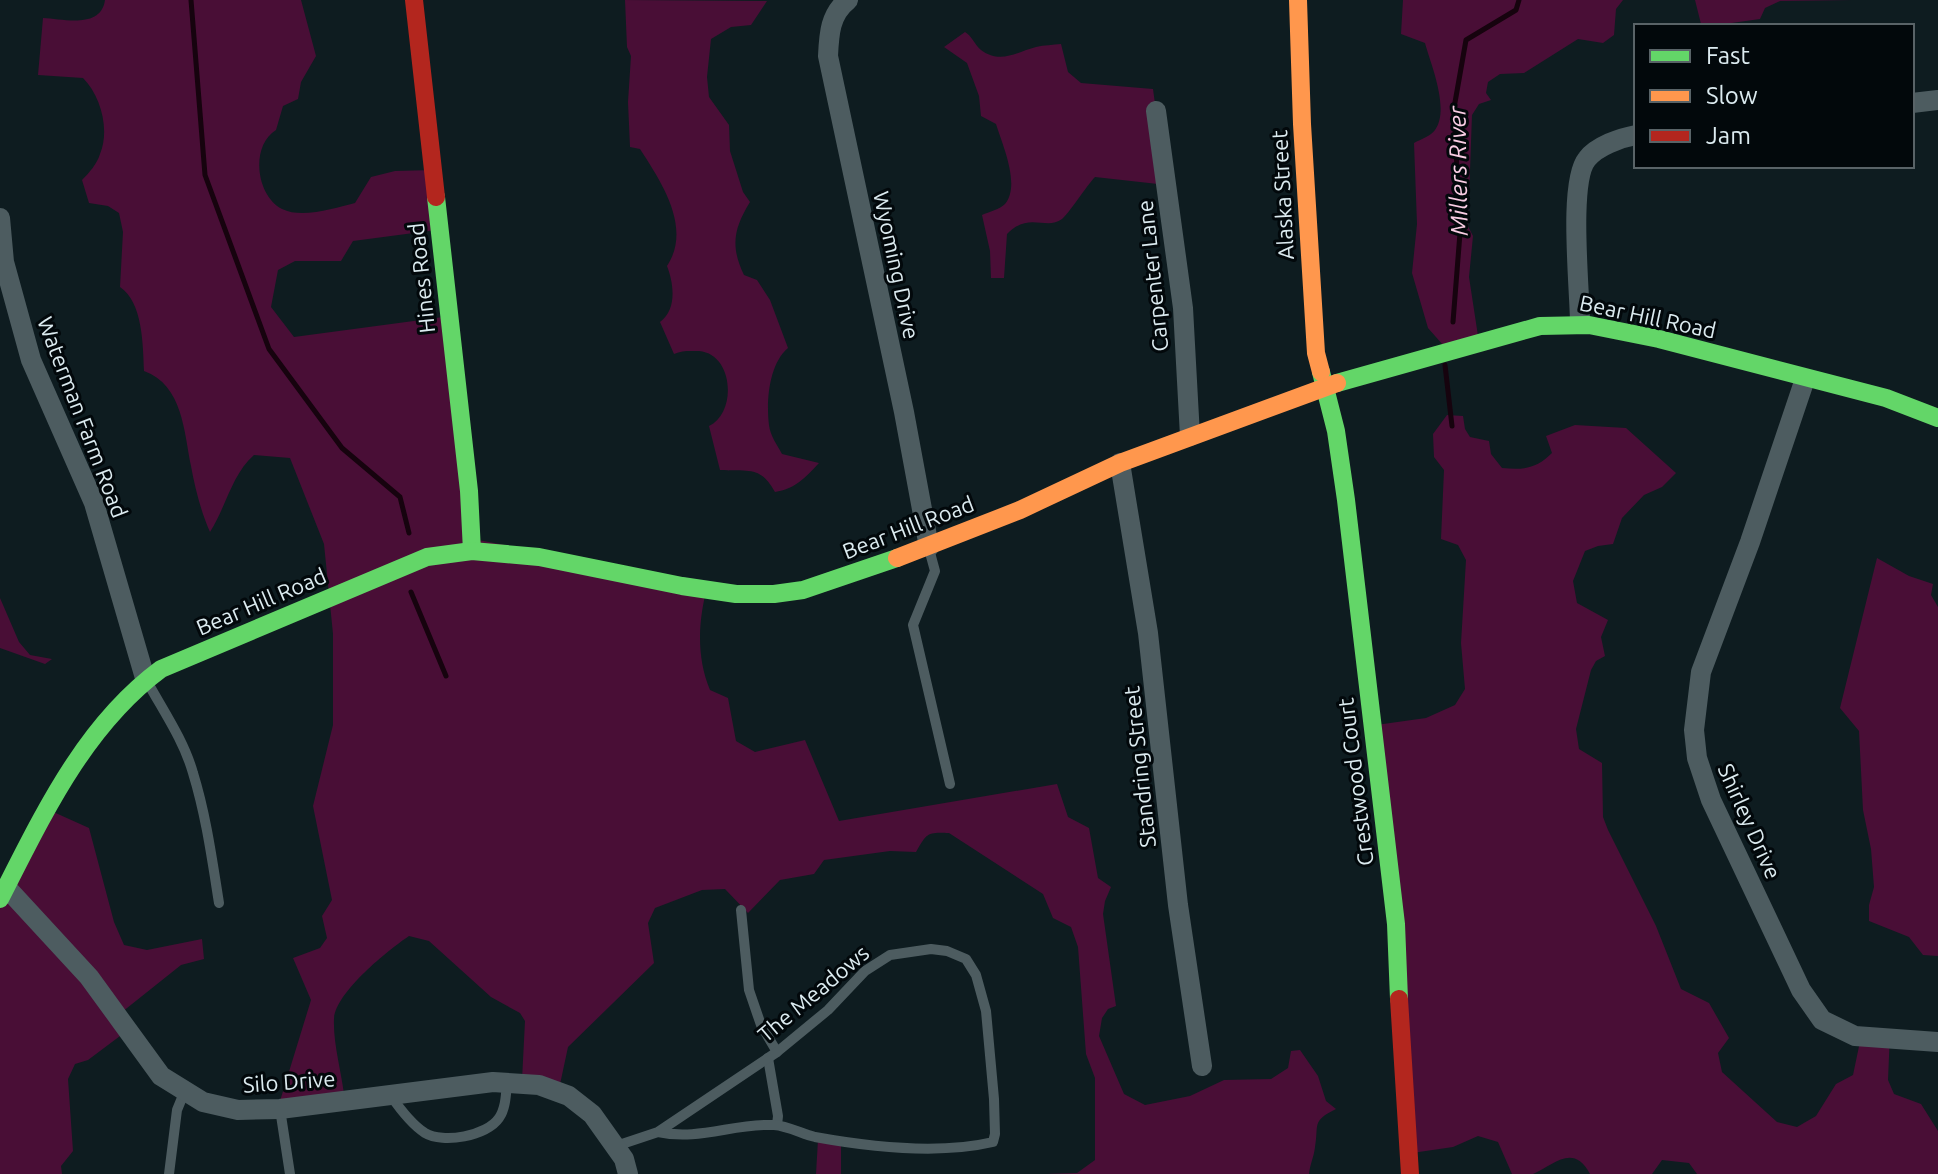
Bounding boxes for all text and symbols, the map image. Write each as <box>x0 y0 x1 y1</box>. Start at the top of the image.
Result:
legend <box>1634 24 1914 168</box>
text: Fast <box>1706 42 1750 69</box>
text: Slow <box>1706 82 1758 109</box>
water label: Millers River <box>1443 105 1473 236</box>
text: Jam <box>1706 122 1751 149</box>
street label: Alaska Street <box>1266 129 1298 260</box>
street label: Wyoming Drive <box>869 189 925 341</box>
street label: Carpenter Lane <box>1132 199 1172 353</box>
street label: Hines Road <box>403 222 439 334</box>
street label: Bear Hill Road <box>1578 289 1718 343</box>
street label: Waterman Farm Road <box>33 313 133 521</box>
street label: Bear Hill Road <box>839 490 977 564</box>
street label: Bear Hill Road <box>192 562 330 640</box>
street label: Standring Street <box>1118 685 1160 849</box>
street label: Crestwood Court <box>1332 696 1378 867</box>
street label: Shirley Drive <box>1713 760 1787 882</box>
street label: The Meadows <box>753 939 873 1047</box>
street label: Silo Drive <box>242 1065 336 1097</box>

